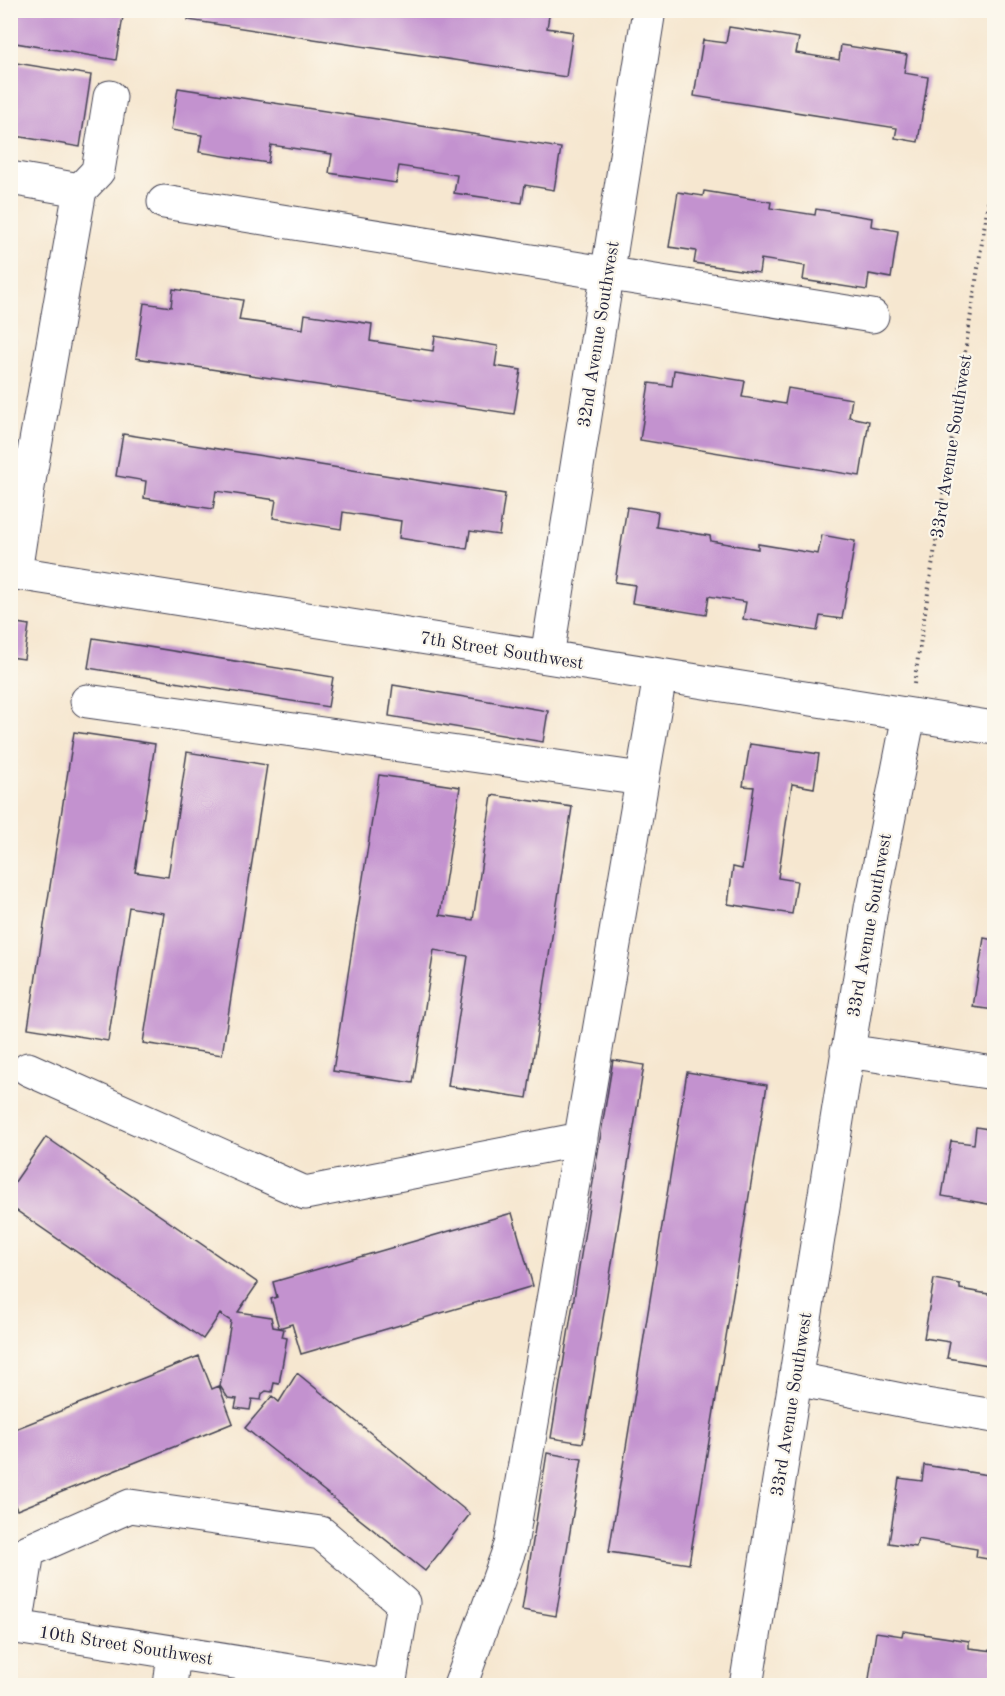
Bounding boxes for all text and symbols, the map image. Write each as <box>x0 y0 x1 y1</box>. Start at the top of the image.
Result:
street label: 32nd Avenue Southwest <box>575 240 623 429</box>
street label: 33rd Avenue Southwest <box>929 353 975 540</box>
street label: 7th Street Southwest <box>419 629 585 673</box>
street label: 33rd Avenue Southwest <box>845 832 895 1018</box>
street label: 33rd Avenue Southwest <box>769 1311 815 1498</box>
street label: 10th Street Southwest <box>37 1623 214 1669</box>

